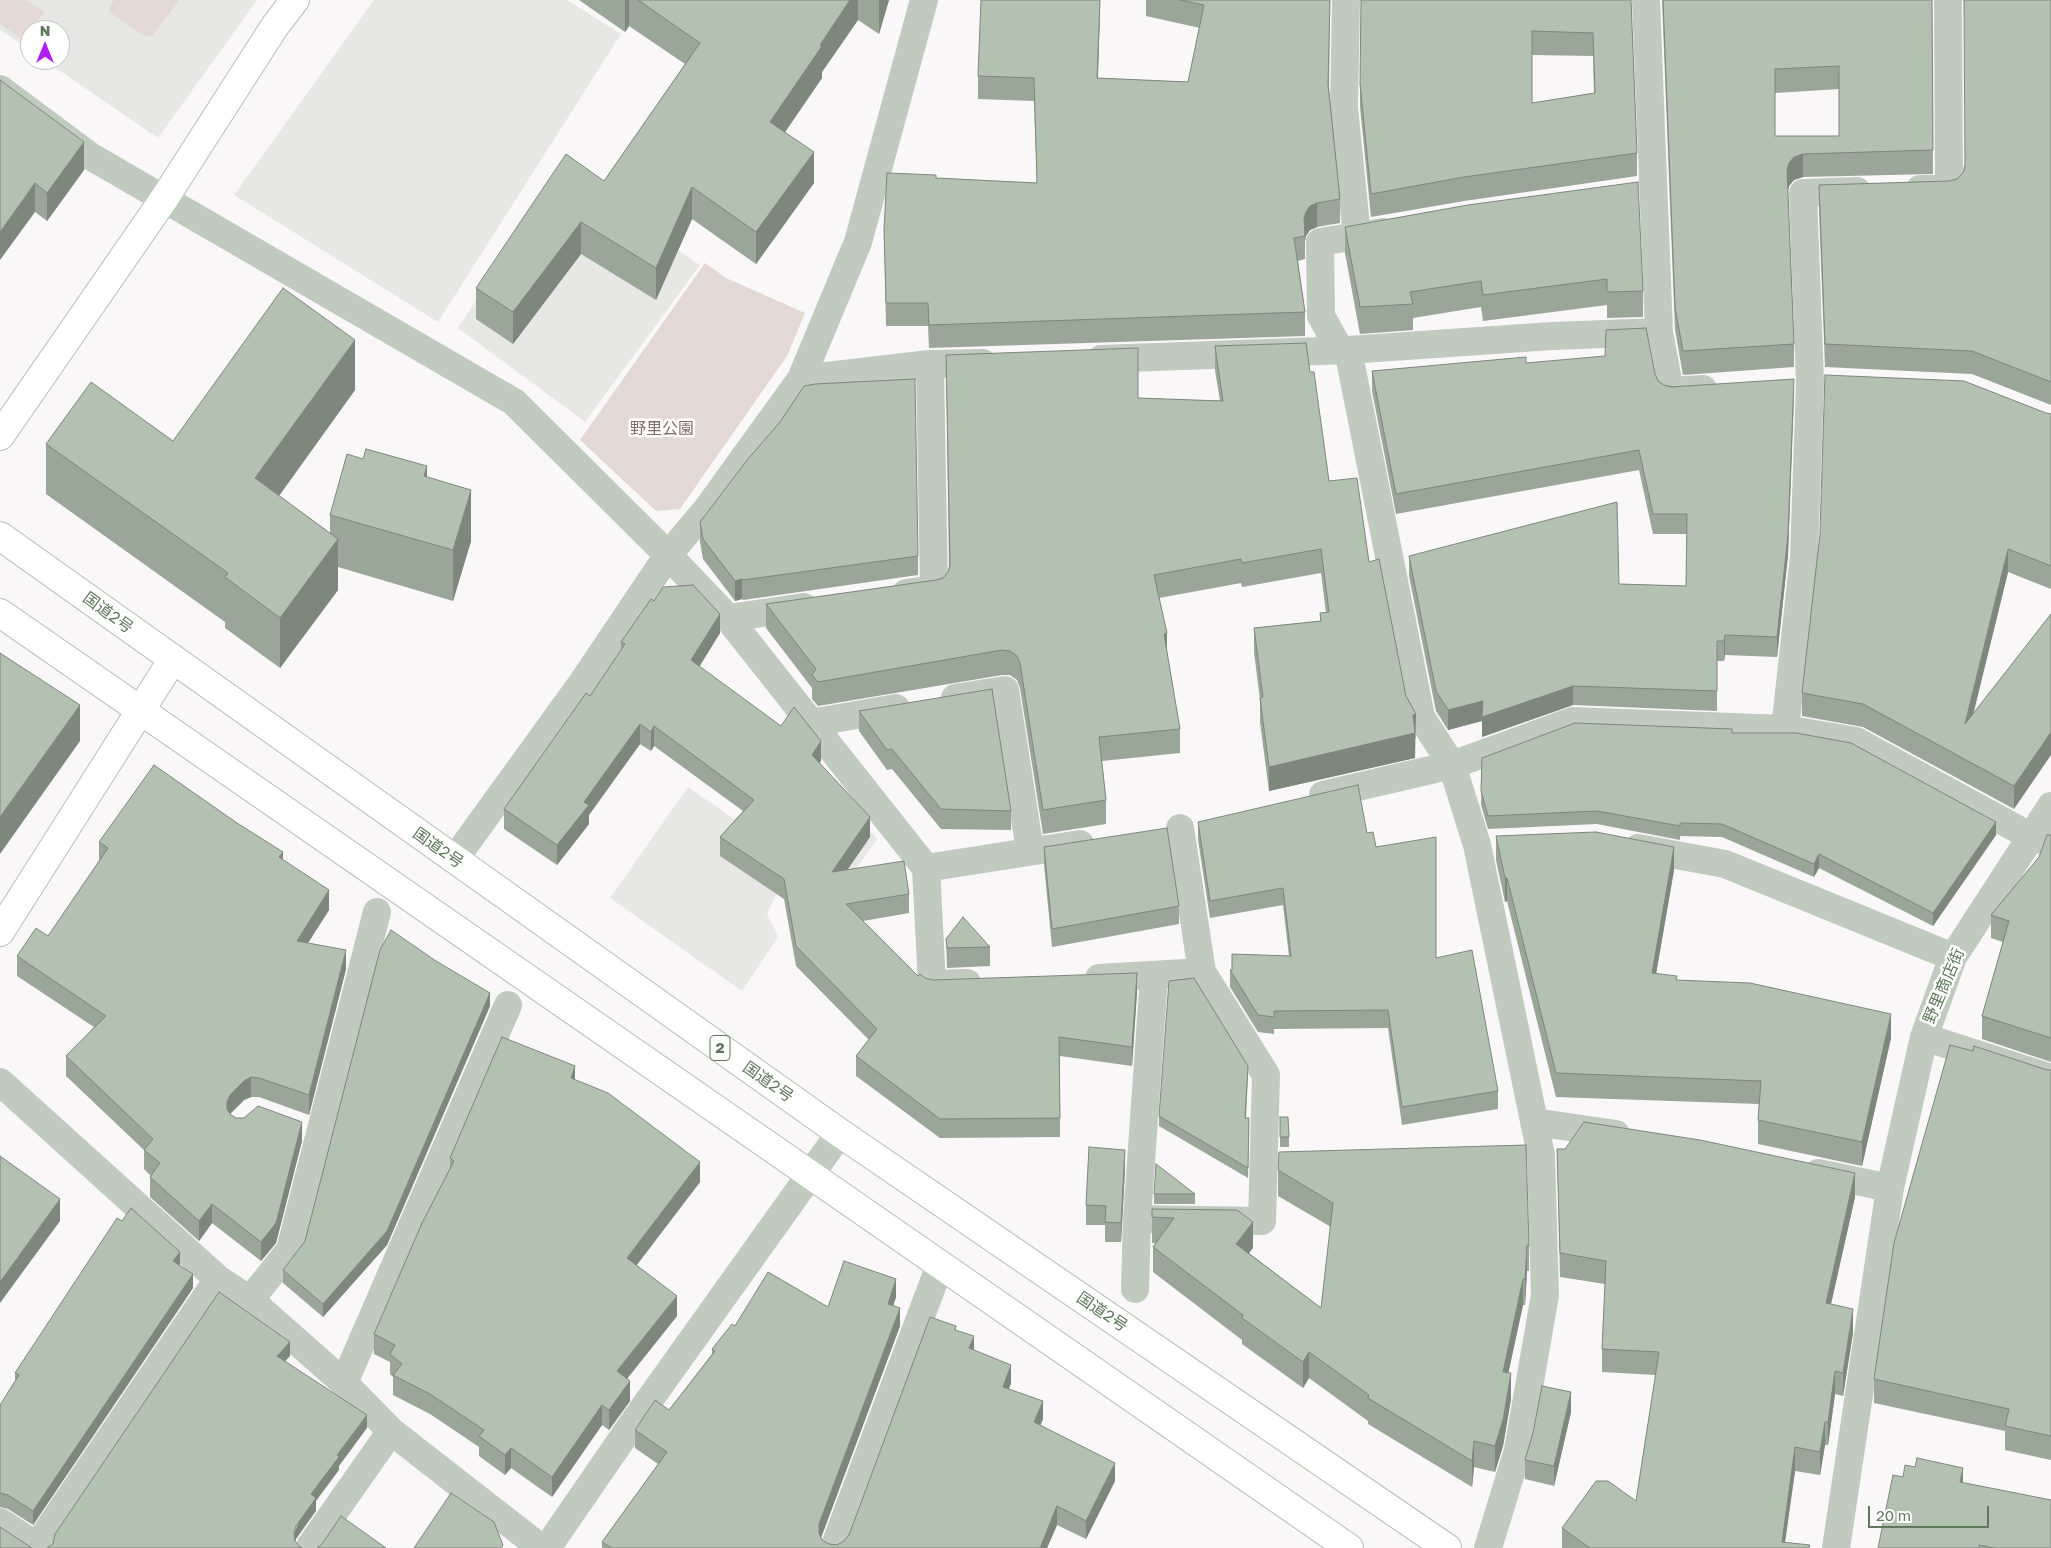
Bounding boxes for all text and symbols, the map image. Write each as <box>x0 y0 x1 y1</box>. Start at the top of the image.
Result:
north arrow <box>20 20 70 70</box>
text: N <box>40 22 50 39</box>
park label: 野里公園 <box>630 419 694 439</box>
street label: 国道2号 <box>79 588 137 638</box>
street label: 国道2号 <box>409 824 467 872</box>
street label: 野里商店街 <box>1920 945 1968 1027</box>
road number: 2 <box>710 1036 730 1060</box>
street label: 国道2号 <box>739 1058 797 1106</box>
street label: 国道2号 <box>1073 1288 1131 1336</box>
scale bar <box>1871 1496 1992 1528</box>
text: 20 m <box>1876 1506 1911 1524</box>

